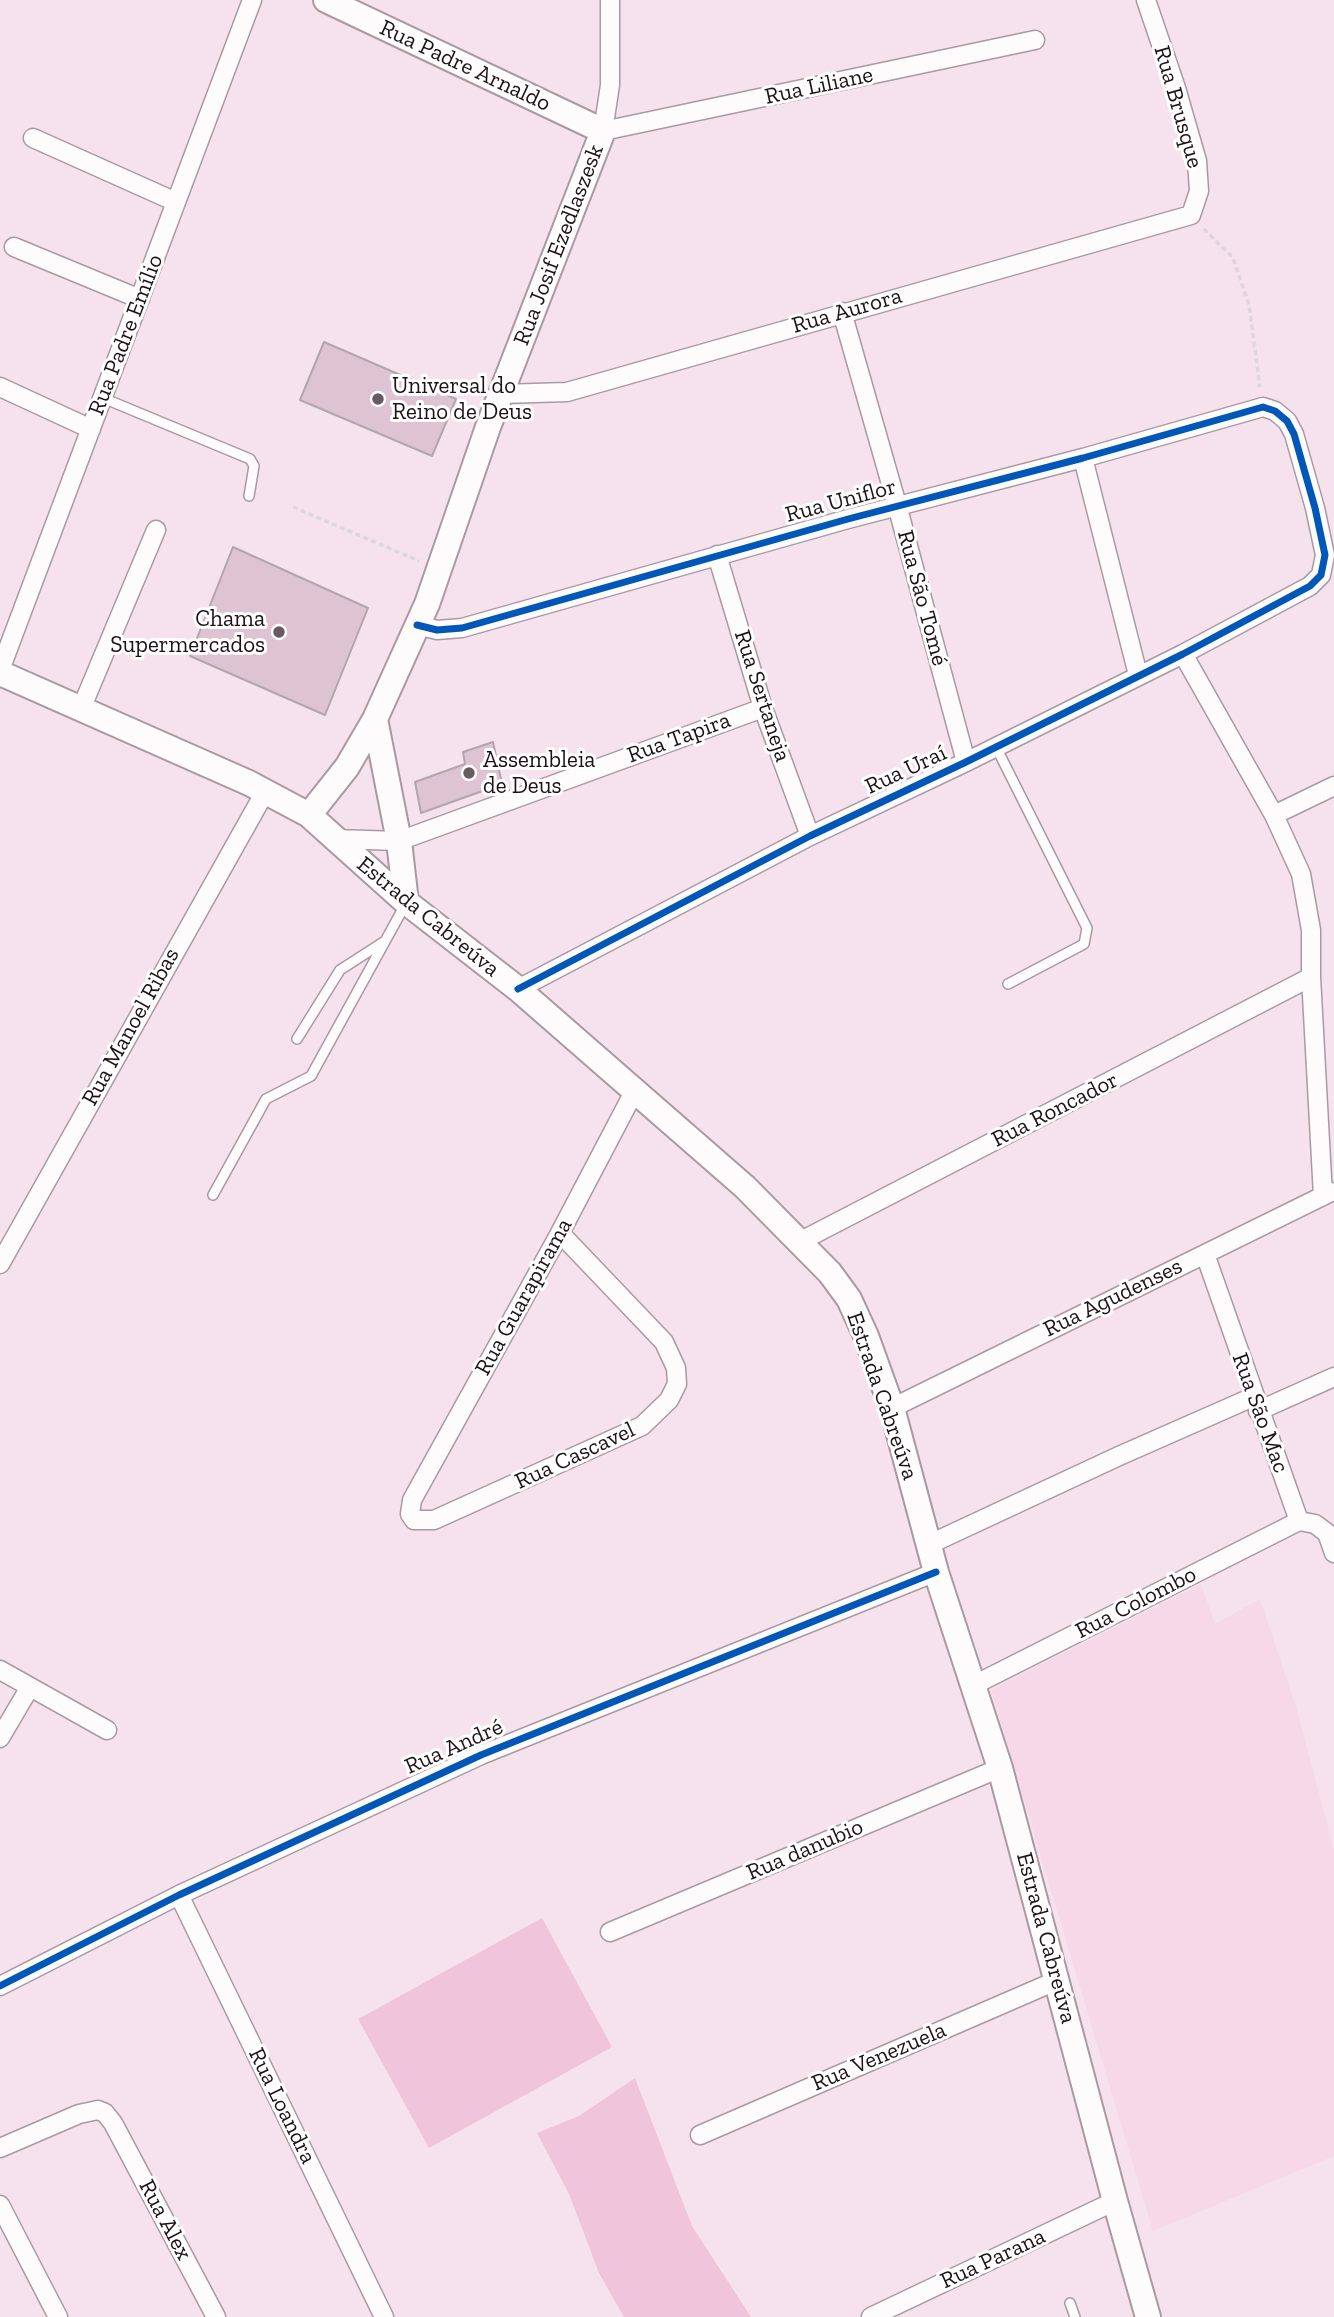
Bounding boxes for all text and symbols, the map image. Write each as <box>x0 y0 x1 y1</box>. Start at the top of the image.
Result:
street label: Rua Padre Arnaldo <box>375 14 555 118</box>
street label: Rua Brusque <box>1147 43 1209 171</box>
street label: Rua Liliane <box>762 61 876 111</box>
street label: Rua Josif Ezedlaszesk <box>508 141 610 349</box>
street label: Rua Padre Emílio <box>83 251 169 419</box>
street label: Rua Aurora <box>789 282 905 340</box>
place label: Universal do Reino de Deus <box>392 372 532 426</box>
marker: Universal do Reino de Deus <box>370 391 386 407</box>
street label: Rua Uniflor <box>783 473 899 529</box>
street label: Rua São Tomé <box>891 527 953 669</box>
place label: Chama Supermercados <box>110 605 265 659</box>
marker: Chama Supermercados <box>271 624 287 640</box>
street label: Rua Sertaneja <box>728 627 796 765</box>
street label: Rua Tapira <box>624 707 734 769</box>
street label: Rua Uraí <box>861 739 951 801</box>
place label: Assembleia de Deus <box>483 746 595 800</box>
marker: Assembleia de Deus <box>461 765 477 781</box>
street label: Estrada Cabreúva <box>351 851 505 983</box>
street label: Rua Manoel Ribas <box>76 943 186 1111</box>
street label: Rua Roncador <box>987 1066 1123 1154</box>
street label: Rua Guarapirama <box>470 1214 578 1380</box>
street label: Rua Agudenses <box>1039 1252 1187 1344</box>
street label: Estrada Cabreúva <box>840 1308 924 1484</box>
street label: Rua São Mac <box>1226 1349 1294 1477</box>
street label: Rua Cascavel <box>511 1416 639 1496</box>
street label: Rua Colombo <box>1071 1561 1201 1645</box>
street label: Rua André <box>401 1713 507 1781</box>
street label: Rua danubio <box>743 1813 867 1887</box>
street label: Estrada Cabreúva <box>1010 1849 1082 2027</box>
street label: Rua Venezuela <box>808 2016 950 2098</box>
street label: Rua Loandra <box>242 2044 322 2168</box>
street label: Rua Alex <box>132 2175 198 2265</box>
street label: Rua Parana <box>936 2223 1050 2295</box>

